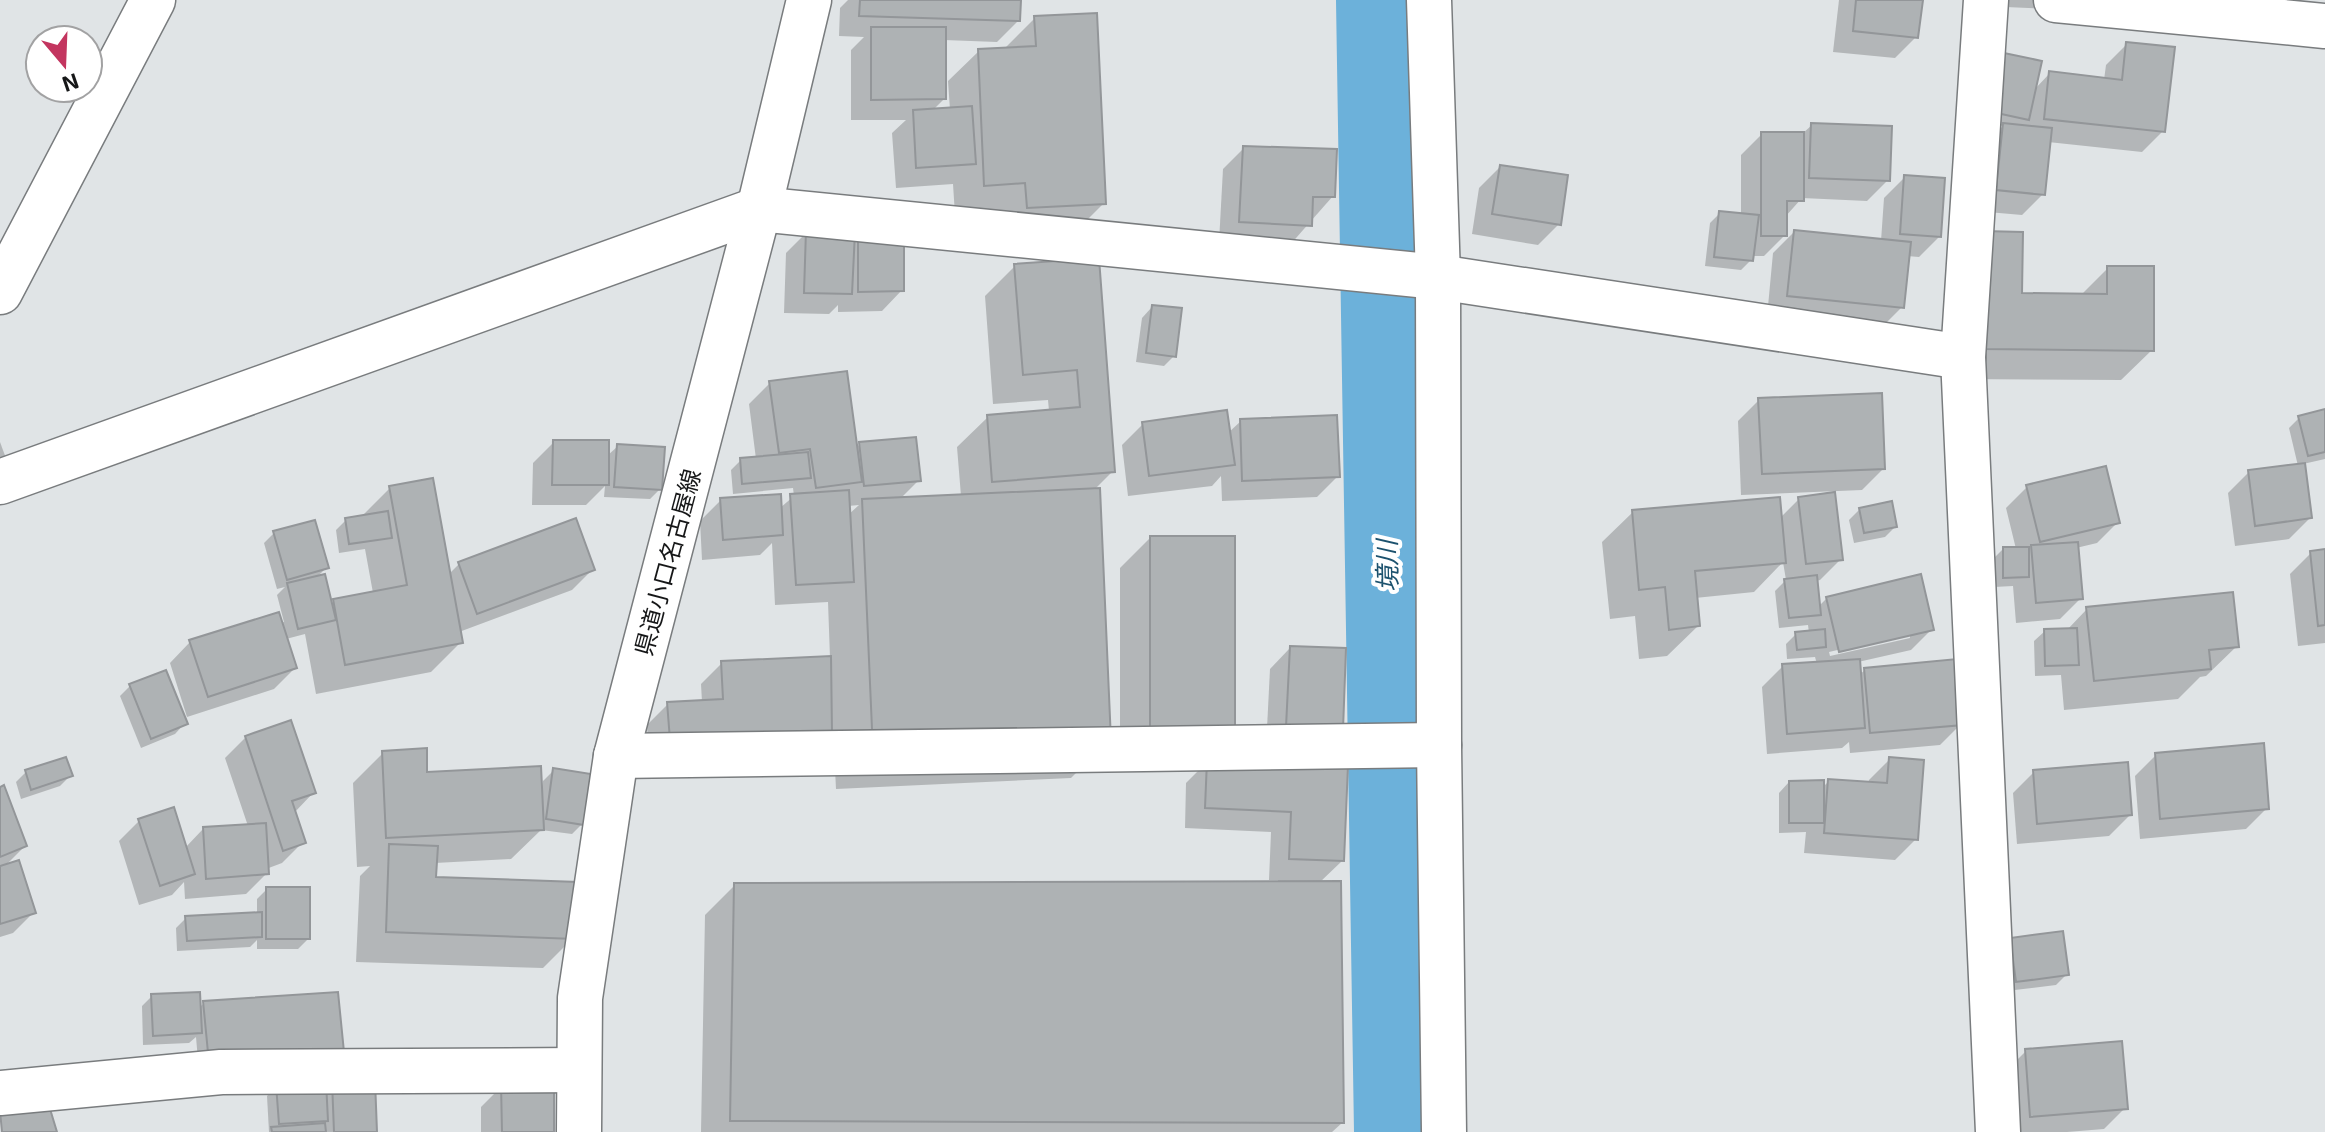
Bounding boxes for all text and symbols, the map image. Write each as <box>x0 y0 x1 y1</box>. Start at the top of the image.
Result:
north arrow <box>24 24 104 104</box>
text: N <box>59 69 83 99</box>
street label: 県道小口名古屋線 <box>628 466 706 658</box>
water label: 境川 <box>1370 537 1402 592</box>

